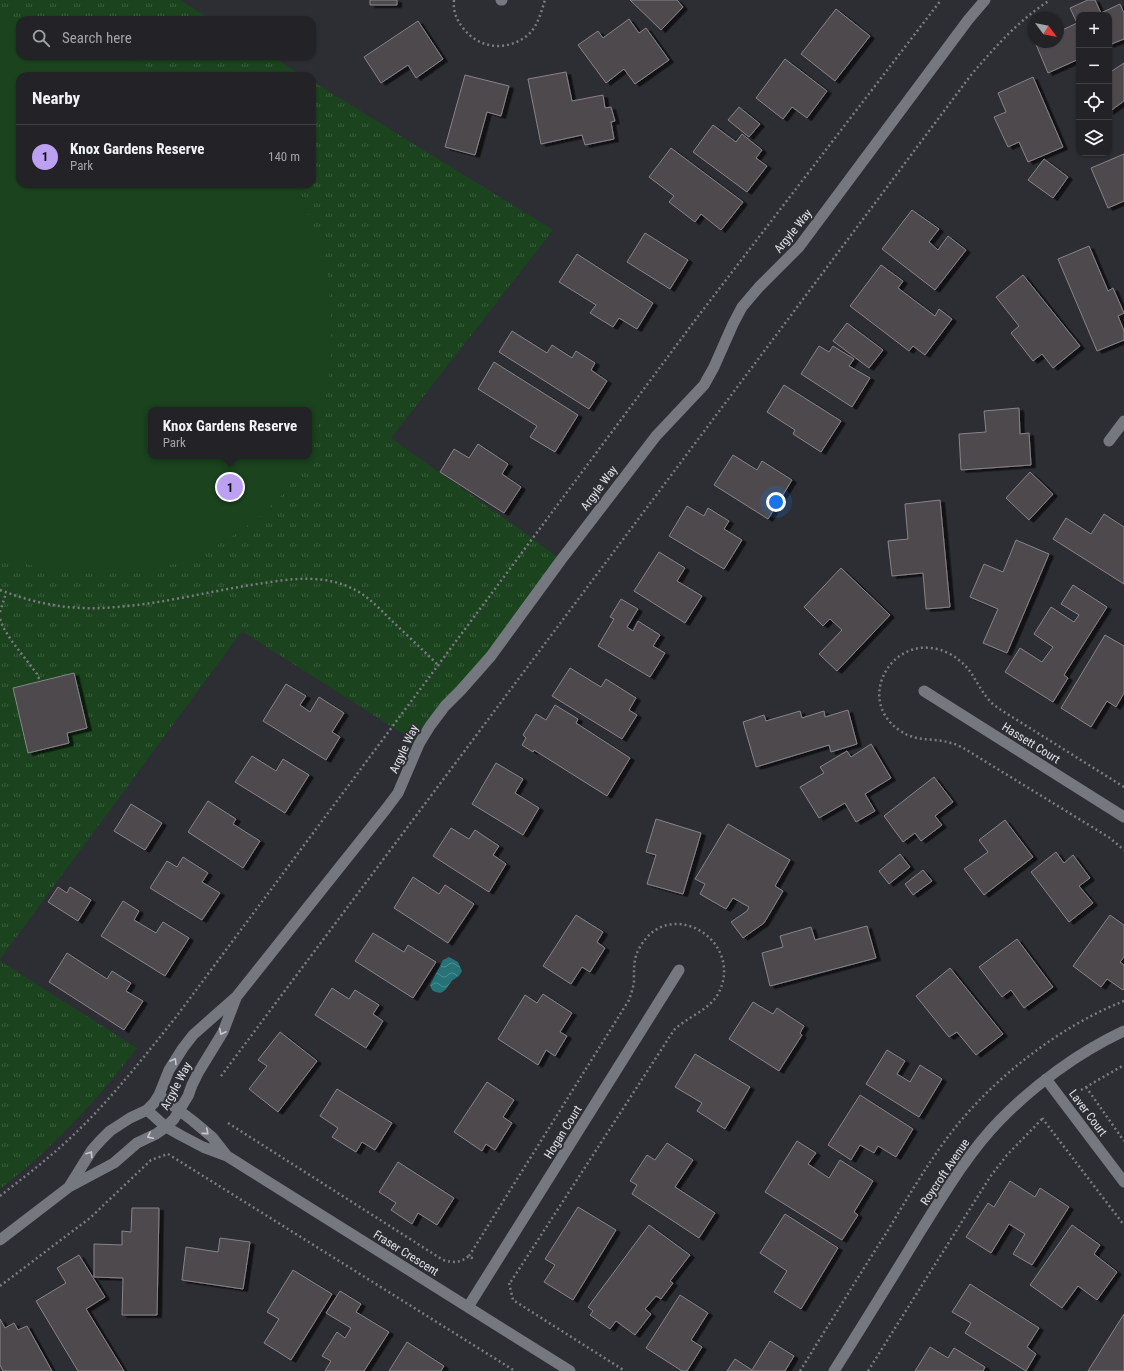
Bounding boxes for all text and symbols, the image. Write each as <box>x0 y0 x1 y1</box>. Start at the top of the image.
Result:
north arrow <box>1028 12 1064 48</box>
map controls <box>1076 12 1112 156</box>
button: + <box>1076 12 1112 48</box>
search box <box>16 16 316 60</box>
icon: search <box>30 27 52 49</box>
text: Search here <box>62 29 132 47</box>
button: − <box>1076 48 1112 84</box>
button: locate <box>1076 84 1112 120</box>
text: Nearby <box>32 88 80 108</box>
button: layers <box>1076 120 1112 156</box>
text: Knox Gardens Reserve <box>70 140 205 158</box>
text: 1 <box>42 149 48 164</box>
text: 140 m <box>268 149 300 164</box>
text: Park <box>70 158 93 173</box>
street label: Argyle Way <box>771 206 815 256</box>
popup <box>148 407 312 459</box>
text: Knox Gardens Reserve <box>163 417 297 435</box>
text: Park <box>163 435 186 450</box>
street label: Argyle Way <box>578 463 620 513</box>
pin: 1 <box>217 472 243 502</box>
your location <box>766 492 786 512</box>
street label: Hassett Court <box>999 720 1063 767</box>
street label: Argyle Way <box>387 722 421 776</box>
one-way arrow <box>219 1028 227 1035</box>
one-way arrow <box>170 1058 177 1065</box>
street label: Argyle Way <box>158 1060 194 1112</box>
street label: Laver Court <box>1066 1087 1110 1139</box>
street label: Hogan Court <box>541 1103 585 1161</box>
one-way arrow <box>201 1127 209 1134</box>
one-way arrow <box>147 1132 154 1139</box>
street label: Roycroft Avenue <box>918 1136 973 1208</box>
one-way arrow <box>85 1152 92 1159</box>
street label: Fraser Crescent <box>371 1227 442 1279</box>

